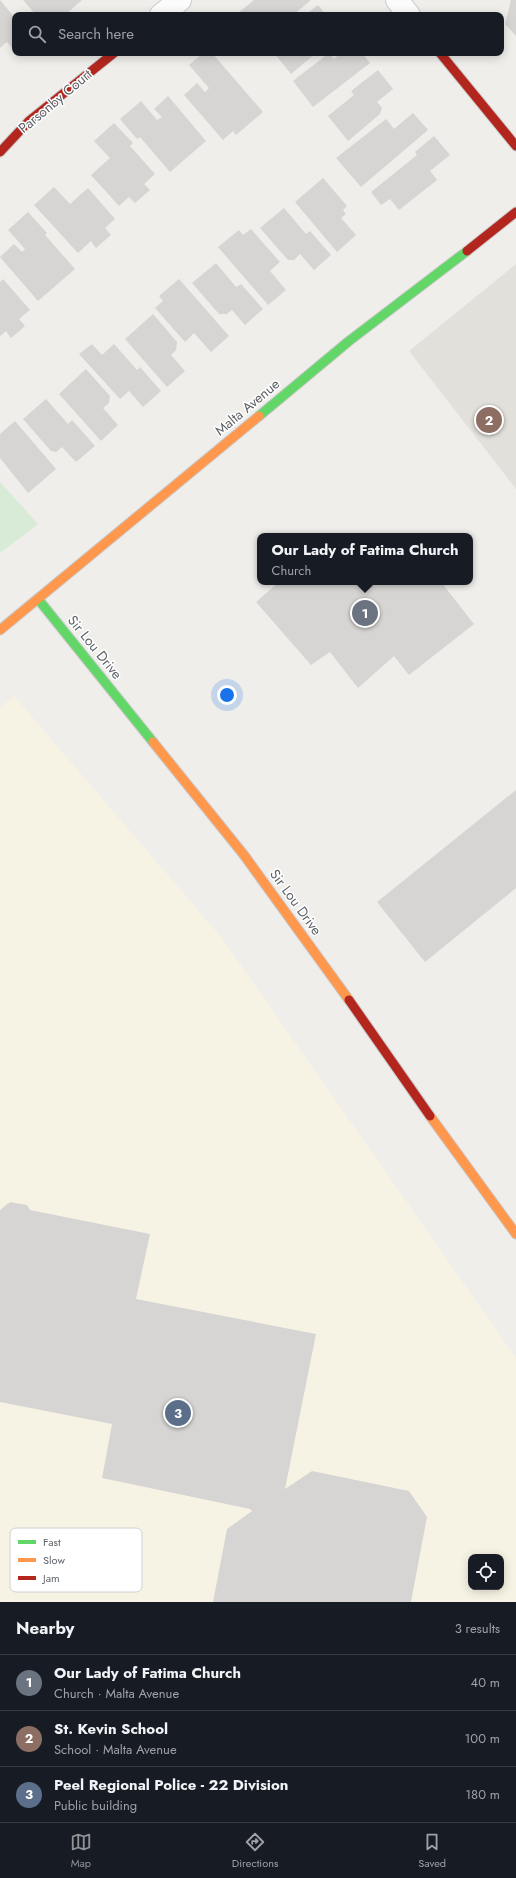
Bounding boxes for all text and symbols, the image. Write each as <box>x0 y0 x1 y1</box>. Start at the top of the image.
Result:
search box <box>12 12 504 56</box>
icon: search <box>26 23 48 45</box>
text: Search here <box>58 23 134 45</box>
street label: Parsonby Court <box>14 64 97 138</box>
street label: Malta Avenue <box>210 374 284 440</box>
pin: 2 <box>476 405 502 435</box>
popup <box>257 533 473 585</box>
text: Our Lady of Fatima Church <box>272 539 458 561</box>
text: Church <box>272 561 311 580</box>
pin: 1 <box>352 598 378 628</box>
street label: Sir Lou Drive <box>63 611 127 683</box>
your location <box>217 685 237 705</box>
street label: Sir Lou Drive <box>265 865 327 939</box>
pin: 3 <box>165 1398 191 1428</box>
legend <box>10 1528 142 1592</box>
text: Fast <box>43 1534 61 1550</box>
text: Slow <box>43 1552 65 1568</box>
map controls <box>468 1554 504 1590</box>
button: locate <box>468 1554 504 1590</box>
text: Jam <box>41 1570 60 1586</box>
text: Nearby <box>16 1616 74 1640</box>
text: 3 results <box>455 1619 500 1638</box>
text: Our Lady of Fatima Church <box>54 1662 241 1684</box>
text: 1 <box>26 1673 32 1692</box>
text: 40 m <box>471 1673 500 1692</box>
text: Church · Malta Avenue <box>54 1684 179 1703</box>
text: St. Kevin School <box>54 1718 168 1740</box>
text: 2 <box>25 1729 33 1748</box>
text: 100 m <box>465 1729 500 1748</box>
text: School · Malta Avenue <box>54 1740 177 1759</box>
text: Peel Regional Police - 22 Division <box>54 1774 288 1796</box>
text: 3 <box>25 1785 33 1804</box>
text: 180 m <box>465 1785 500 1804</box>
text: Public building <box>54 1796 137 1815</box>
tab: Map <box>70 1831 92 1871</box>
tab: Directions <box>232 1831 278 1871</box>
tab: Saved <box>418 1831 446 1871</box>

